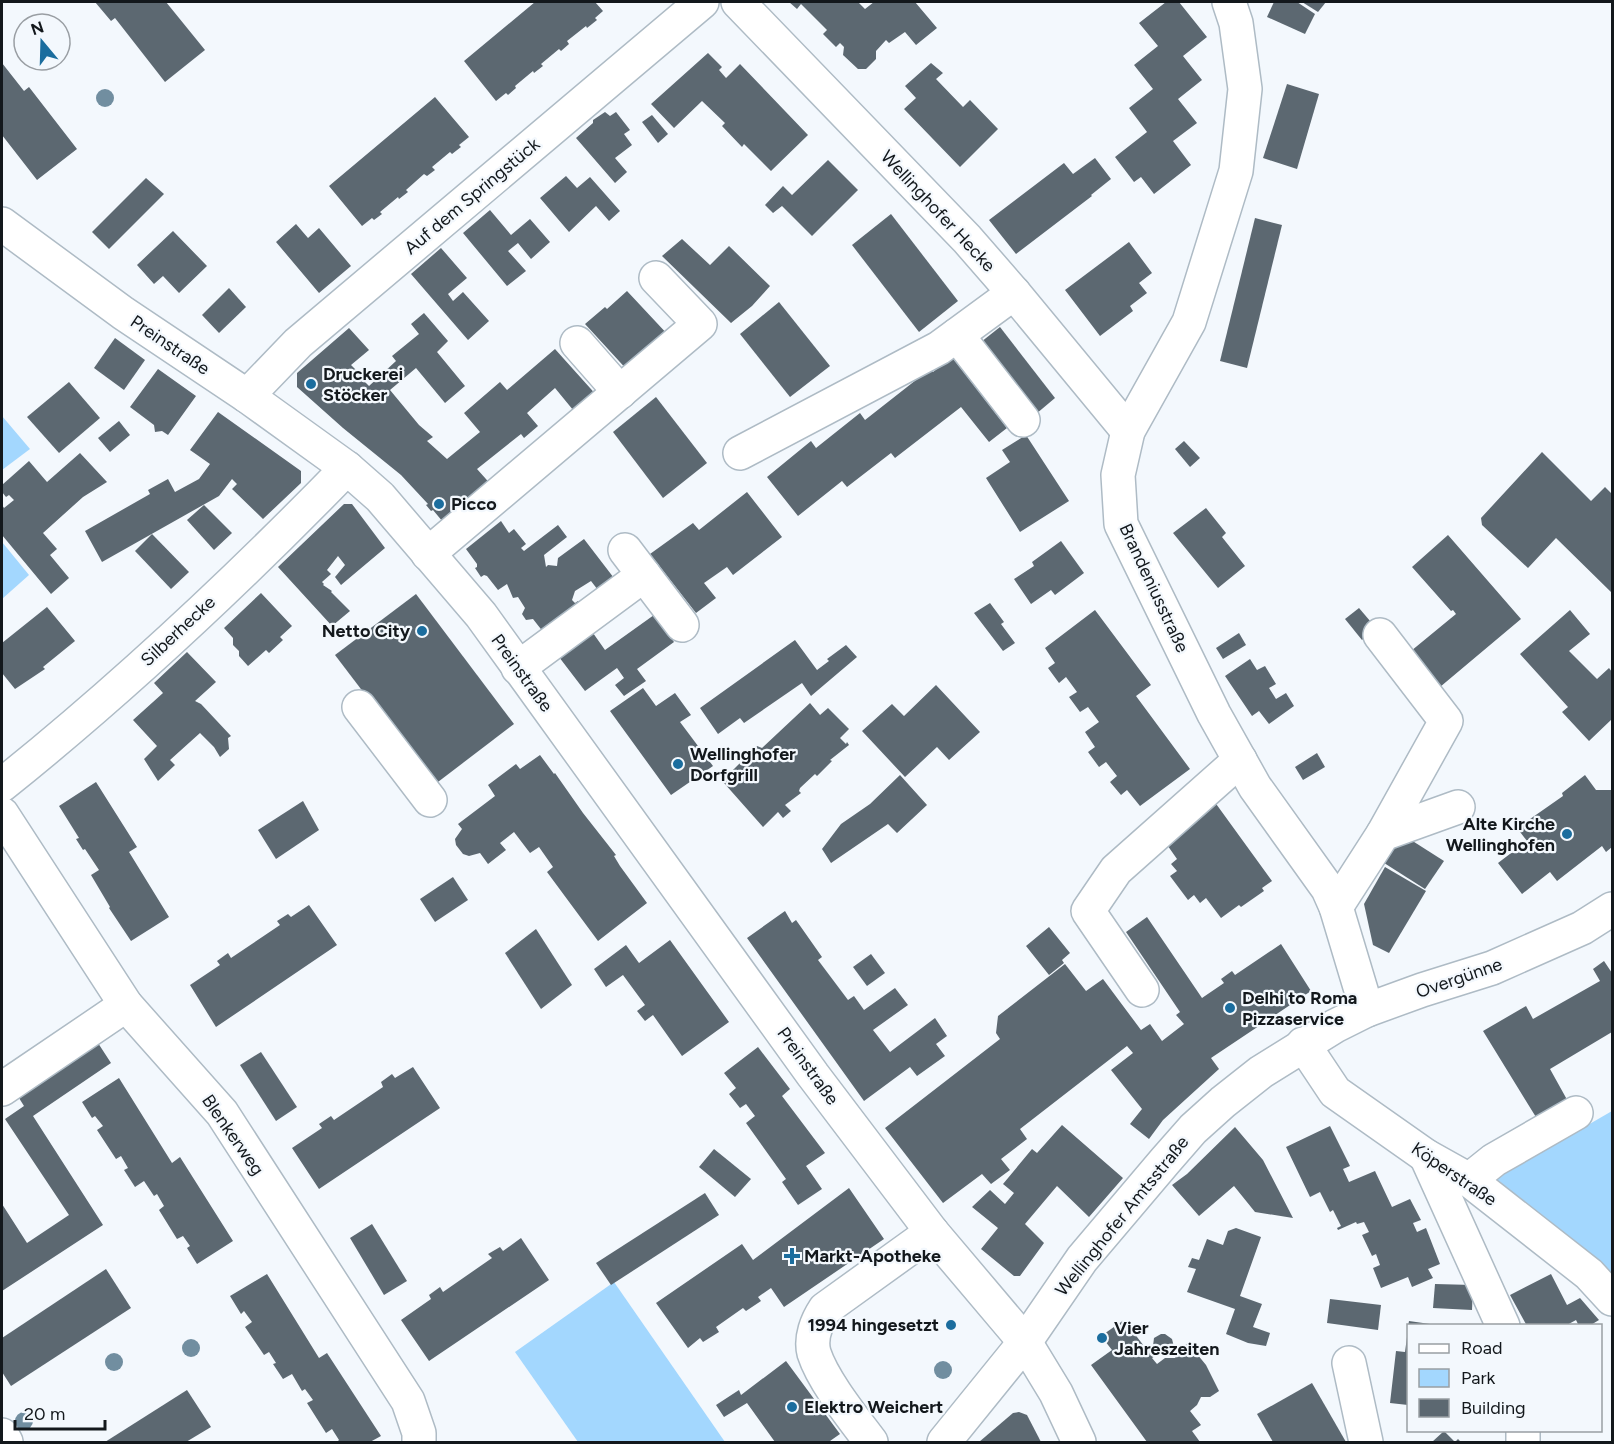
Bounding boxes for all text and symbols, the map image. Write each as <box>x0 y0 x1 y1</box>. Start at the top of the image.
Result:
north arrow <box>12 12 72 72</box>
text: N <box>28 17 46 39</box>
street label: Auf dem Springstück <box>400 133 544 259</box>
street label: Wellinghofer Hecke <box>876 146 1000 276</box>
street label: Preinstraße <box>126 310 214 380</box>
place label: Druckerei Stöcker <box>323 363 403 406</box>
marker: Druckerei Stöcker <box>304 377 318 391</box>
place label: Picco <box>451 493 497 515</box>
marker: Picco <box>432 497 446 511</box>
street label: Brandeniusstraße <box>1114 520 1194 656</box>
street label: Silberhecke <box>136 591 220 671</box>
place label: Netto City <box>322 620 411 642</box>
marker: Netto City <box>415 624 429 638</box>
street label: Preinstraße <box>486 630 558 716</box>
place label: Wellinghofer Dorfgrill <box>690 743 796 786</box>
marker: Wellinghofer Dorfgrill <box>671 757 685 771</box>
place label: Alte Kirche Wellinghofen <box>1446 813 1555 856</box>
marker: Alte Kirche Wellinghofen <box>1560 827 1574 841</box>
street label: Overgünne <box>1413 953 1505 1003</box>
place label: Delhi to Roma Pizzaservice <box>1242 987 1357 1030</box>
marker: Delhi to Roma Pizzaservice <box>1223 1001 1237 1015</box>
street label: Preinstraße <box>772 1023 844 1109</box>
street label: Blenkerweg <box>197 1090 269 1180</box>
street label: Wellinghofer Amtsstraße <box>1051 1131 1193 1300</box>
street label: Köperstraße <box>1407 1137 1501 1211</box>
place label: Markt-Apotheke <box>804 1245 941 1267</box>
marker: Markt-Apotheke <box>785 1249 799 1263</box>
place label: 1994 hingesetzt <box>807 1314 939 1336</box>
place label: Vier Jahreszeiten <box>1114 1317 1220 1360</box>
marker: 1994 hingesetzt <box>944 1318 958 1332</box>
legend <box>1407 1324 1602 1432</box>
marker: Vier Jahreszeiten <box>1095 1331 1109 1345</box>
text: Road <box>1461 1337 1502 1359</box>
text: Park <box>1461 1367 1496 1389</box>
scale bar <box>15 1393 105 1431</box>
place label: Elektro Weichert <box>804 1396 943 1418</box>
text: Building <box>1461 1397 1526 1419</box>
marker: Elektro Weichert <box>785 1400 799 1414</box>
text: 20 m <box>24 1403 65 1425</box>

